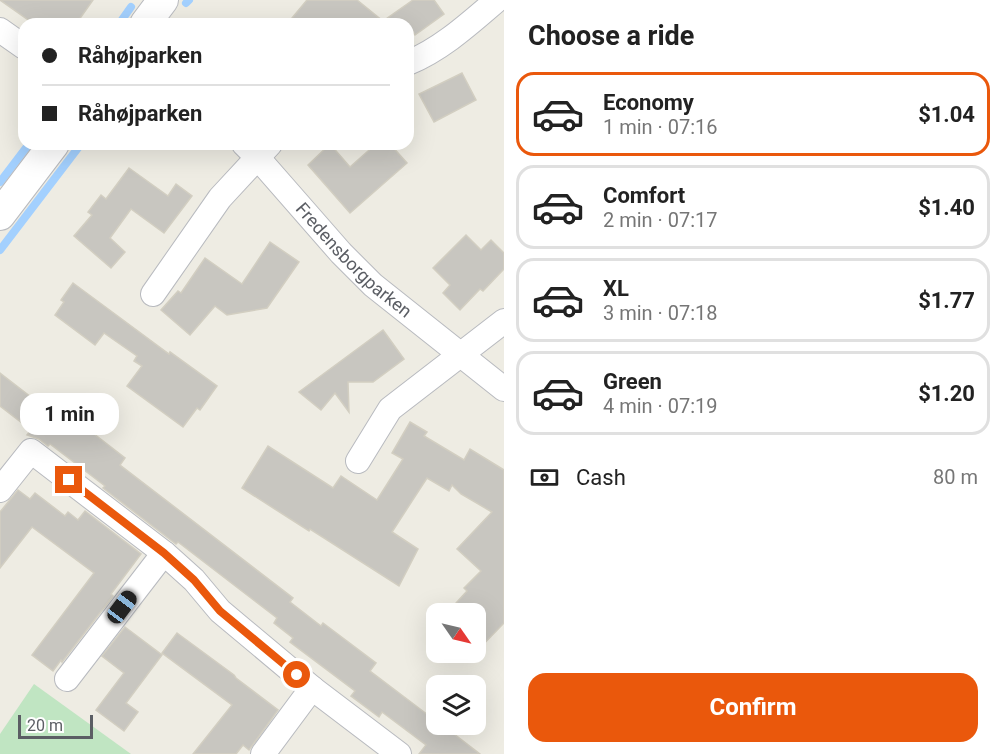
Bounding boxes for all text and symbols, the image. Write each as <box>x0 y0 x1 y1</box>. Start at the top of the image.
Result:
text: Choose a ride <box>528 20 694 52</box>
text: Råhøjparken <box>78 43 202 68</box>
icon: car <box>531 87 585 141</box>
text: Economy <box>603 90 694 115</box>
text: Råhøjparken <box>78 101 202 126</box>
text: $1.04 <box>918 102 975 127</box>
text: 1 min · 07:16 <box>603 115 718 139</box>
icon: car <box>531 180 585 234</box>
text: Comfort <box>603 183 685 208</box>
text: $1.40 <box>918 195 975 220</box>
street label: Fredensborgparken <box>292 198 416 322</box>
text: 2 min · 07:17 <box>603 208 718 232</box>
icon: car <box>531 273 585 327</box>
text: XL <box>603 276 629 301</box>
text: $1.77 <box>918 288 975 313</box>
text: 3 min · 07:18 <box>603 301 718 325</box>
icon: car <box>531 366 585 420</box>
text: Green <box>603 369 662 394</box>
text: $1.20 <box>918 381 975 406</box>
callout: 1 min <box>20 393 118 435</box>
text: 4 min · 07:19 <box>603 394 718 418</box>
text: 1 min <box>44 402 95 426</box>
icon: cash <box>528 461 561 494</box>
text: Cash <box>576 465 626 490</box>
text: 80 m <box>933 465 978 489</box>
route end <box>55 466 82 493</box>
car <box>104 587 140 627</box>
north arrow <box>426 603 486 663</box>
map controls <box>426 603 486 735</box>
route start <box>283 661 310 688</box>
button: Confirm <box>528 673 978 742</box>
button: layers <box>426 675 486 735</box>
scale bar <box>18 712 93 740</box>
text: 20 m <box>27 716 63 735</box>

